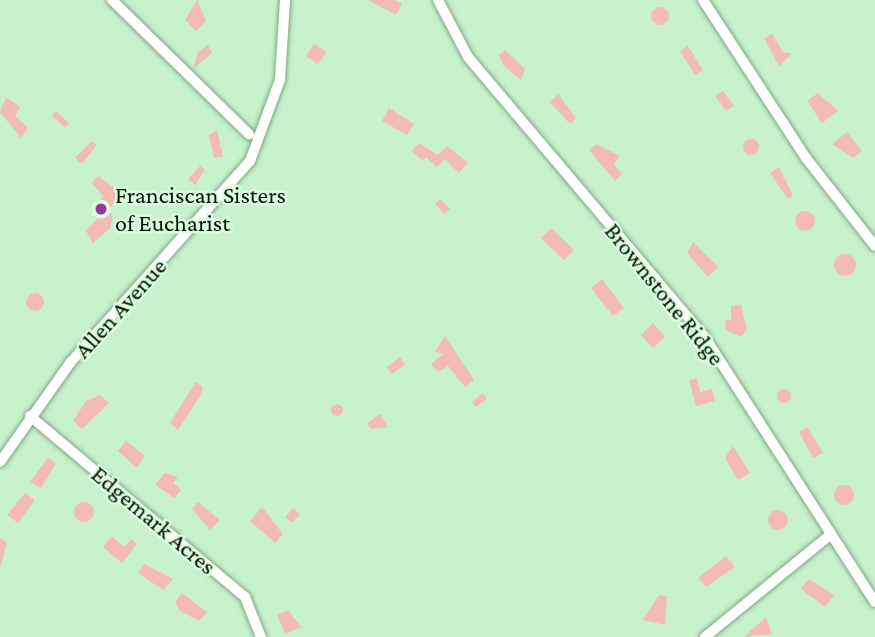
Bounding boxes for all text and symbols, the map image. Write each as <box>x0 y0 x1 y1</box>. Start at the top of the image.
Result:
place label: Franciscan Sisters of Eucharist <box>115 181 286 237</box>
marker: Franciscan Sisters of Eucharist <box>93 201 109 217</box>
street label: Brownstone Ridge <box>599 217 731 371</box>
street label: Allen Avenue <box>68 252 172 364</box>
street label: Edgemark Acres <box>86 459 222 581</box>

